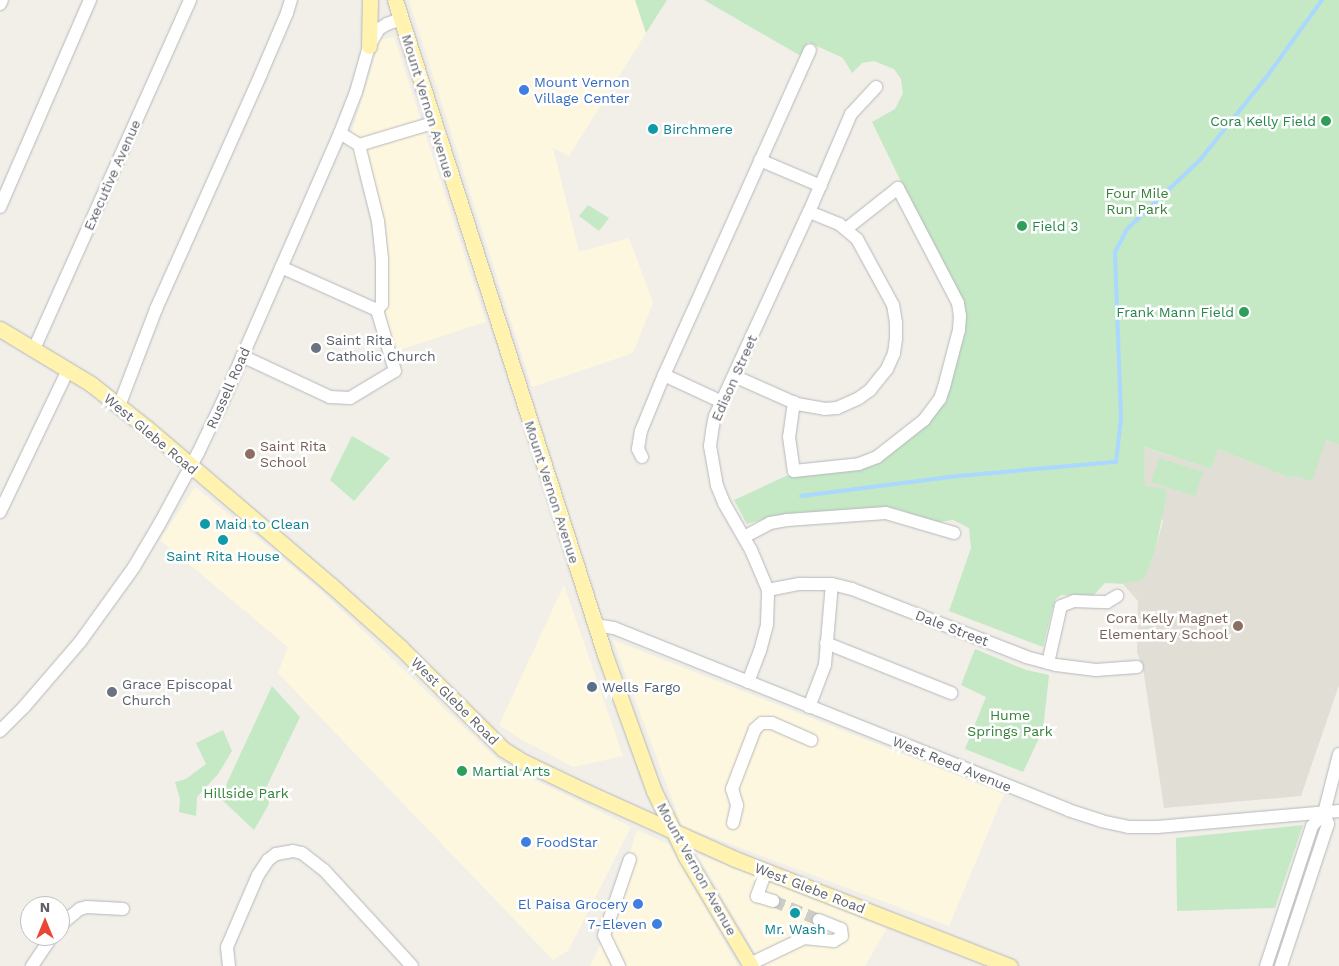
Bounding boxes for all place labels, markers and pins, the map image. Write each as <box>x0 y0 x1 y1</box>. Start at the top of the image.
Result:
place label: Mount Vernon Village Center <box>534 74 630 106</box>
marker: Mount Vernon Village Center <box>518 84 530 96</box>
place label: Cora Kelly Field <box>1209 113 1316 129</box>
marker: Cora Kelly Field <box>1320 115 1332 127</box>
place label: Birchmere <box>663 121 733 137</box>
marker: Birchmere <box>647 123 659 135</box>
place label: Field 3 <box>1032 218 1078 234</box>
marker: Field 3 <box>1016 220 1028 232</box>
place label: Frank Mann Field <box>1116 304 1234 320</box>
marker: Frank Mann Field <box>1238 306 1250 318</box>
place label: Saint Rita Catholic Church <box>326 332 436 364</box>
marker: Saint Rita Catholic Church <box>310 342 322 354</box>
place label: Saint Rita School <box>260 438 326 471</box>
marker: Saint Rita School <box>244 448 256 460</box>
place label: Maid to Clean <box>215 516 310 532</box>
marker: Maid to Clean <box>199 518 211 530</box>
marker: Saint Rita House <box>217 534 229 546</box>
place label: Saint Rita House <box>166 548 280 564</box>
place label: Cora Kelly Magnet Elementary School <box>1099 610 1228 642</box>
marker: Cora Kelly Magnet Elementary School <box>1232 620 1244 632</box>
place label: Grace Episcopal Church <box>122 676 232 709</box>
place label: Wells Fargo <box>602 679 681 695</box>
marker: Wells Fargo <box>586 681 598 693</box>
marker: Grace Episcopal Church <box>106 686 118 698</box>
place label: Martial Arts <box>472 763 551 779</box>
marker: Martial Arts <box>456 765 468 777</box>
place label: FoodStar <box>536 834 598 850</box>
marker: FoodStar <box>520 836 532 848</box>
place label: El Paisa Grocery <box>517 896 628 912</box>
marker: El Paisa Grocery <box>632 898 644 910</box>
marker: Mr. Wash <box>789 907 801 919</box>
place label: 7-Eleven <box>588 916 647 932</box>
marker: 7-Eleven <box>651 918 663 930</box>
place label: Mr. Wash <box>764 921 826 937</box>

